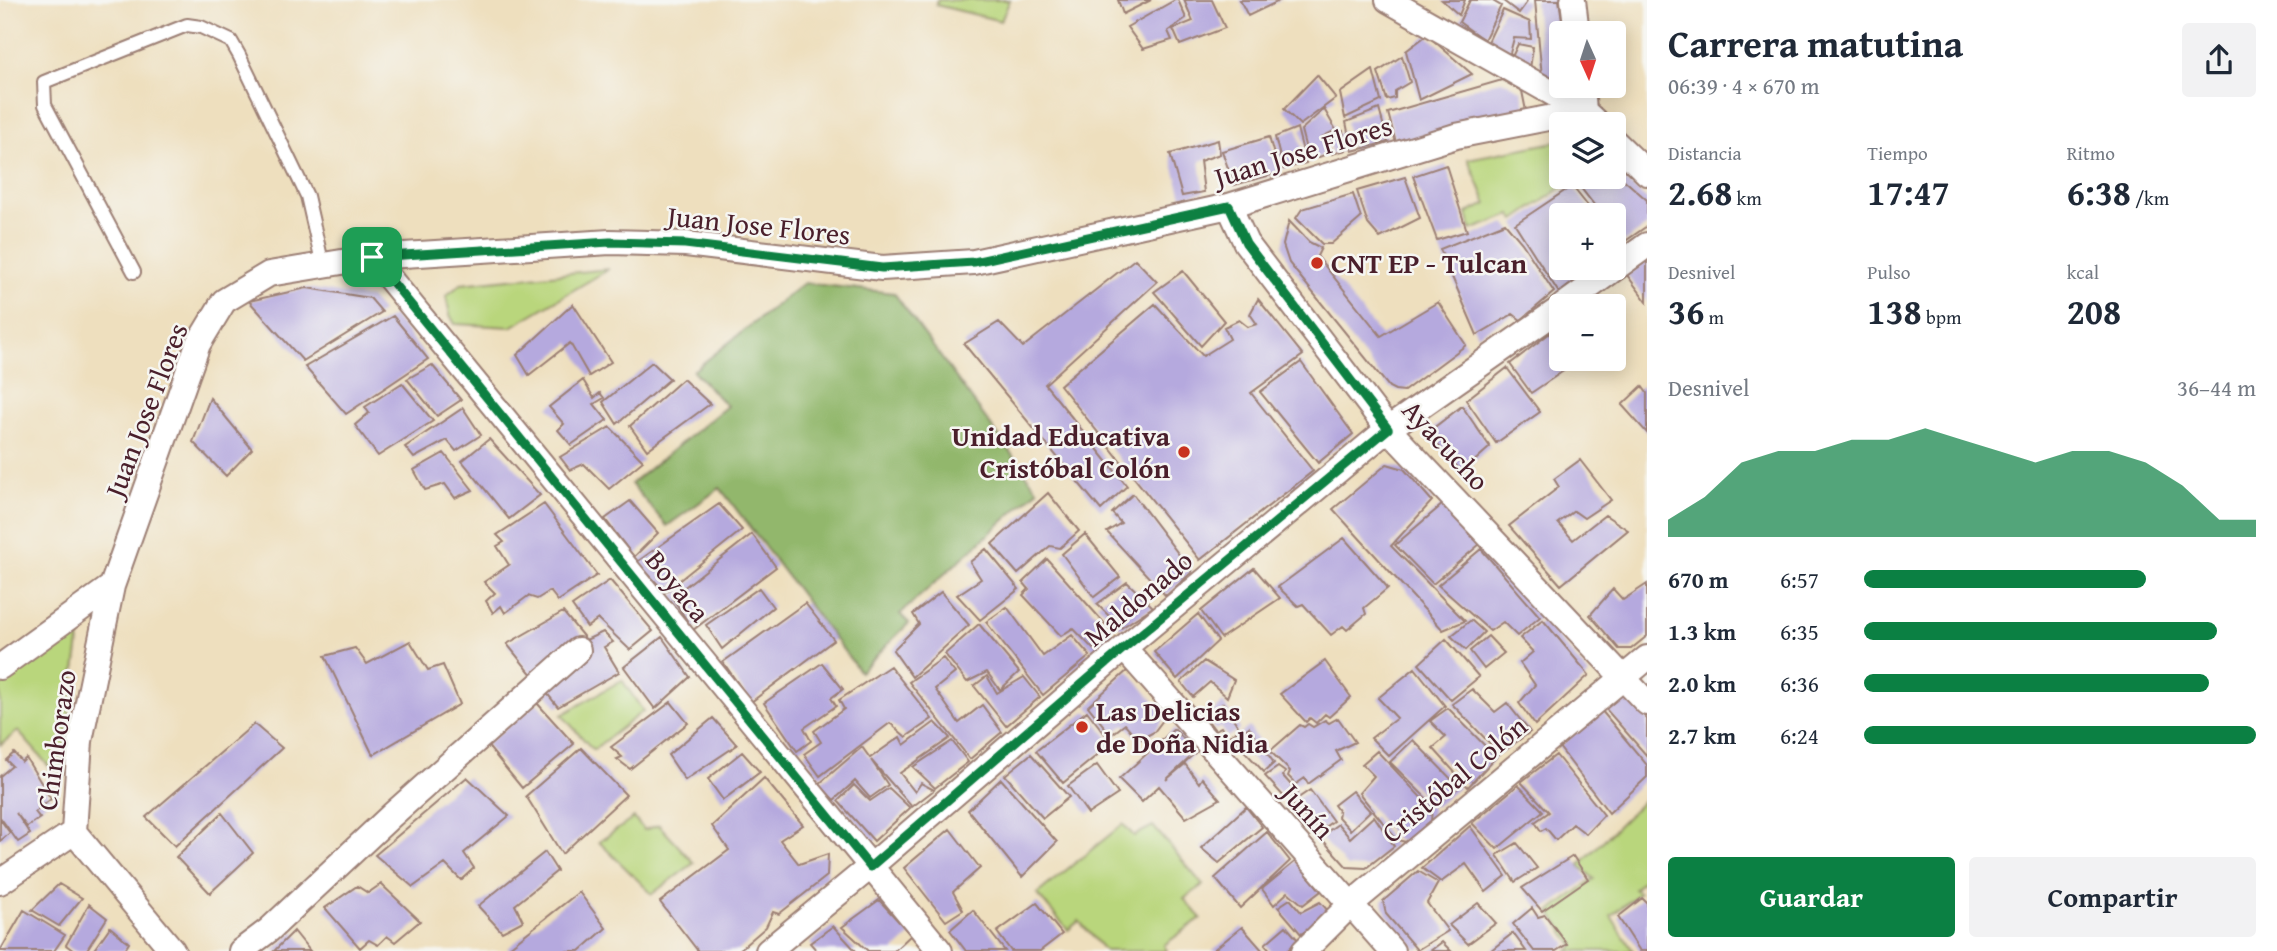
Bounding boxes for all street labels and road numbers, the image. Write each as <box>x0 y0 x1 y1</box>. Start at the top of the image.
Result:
street label: Juan Jose Flores <box>1206 104 1397 198</box>
street label: Juan Jose Flores <box>663 194 853 254</box>
street label: Juan Jose Flores <box>92 317 198 506</box>
street label: Ayacucho <box>1393 390 1500 500</box>
street label: Maldonado <box>1074 540 1201 656</box>
street label: Boyaca <box>636 541 721 631</box>
street label: Chimborazo <box>25 667 86 813</box>
street label: Cristóbal Colón <box>1372 705 1536 852</box>
street label: Junín <box>1270 771 1345 848</box>

